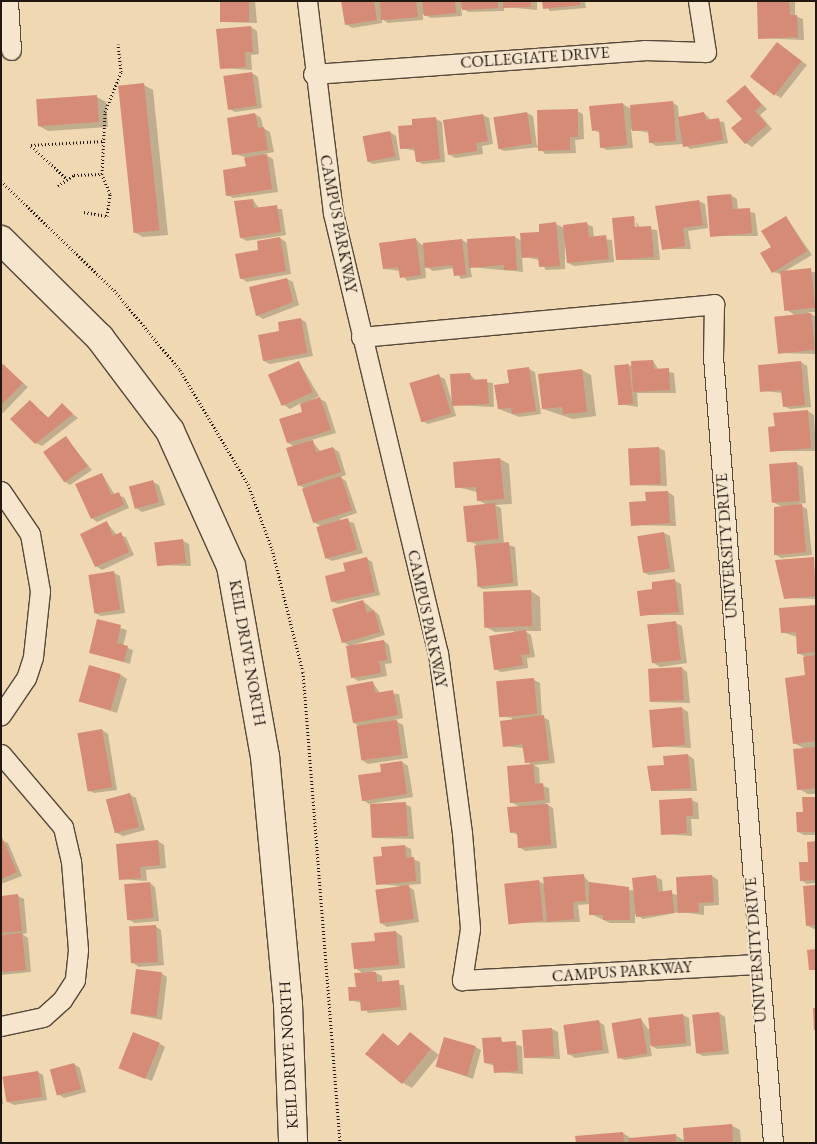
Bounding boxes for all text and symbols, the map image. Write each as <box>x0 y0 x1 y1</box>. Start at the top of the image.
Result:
street label: COLLEGIATE DRIVE <box>460 43 610 73</box>
street label: CAMPUS PARKWAY <box>315 153 361 295</box>
street label: UNIVERSITY DRIVE <box>712 473 742 619</box>
street label: CAMPUS PARKWAY <box>403 548 451 690</box>
street label: KEIL DRIVE NORTH <box>225 578 269 728</box>
street label: UNIVERSITY DRIVE <box>741 877 771 1023</box>
street label: CAMPUS PARKWAY <box>551 958 693 986</box>
street label: KEIL DRIVE NORTH <box>276 981 302 1129</box>

